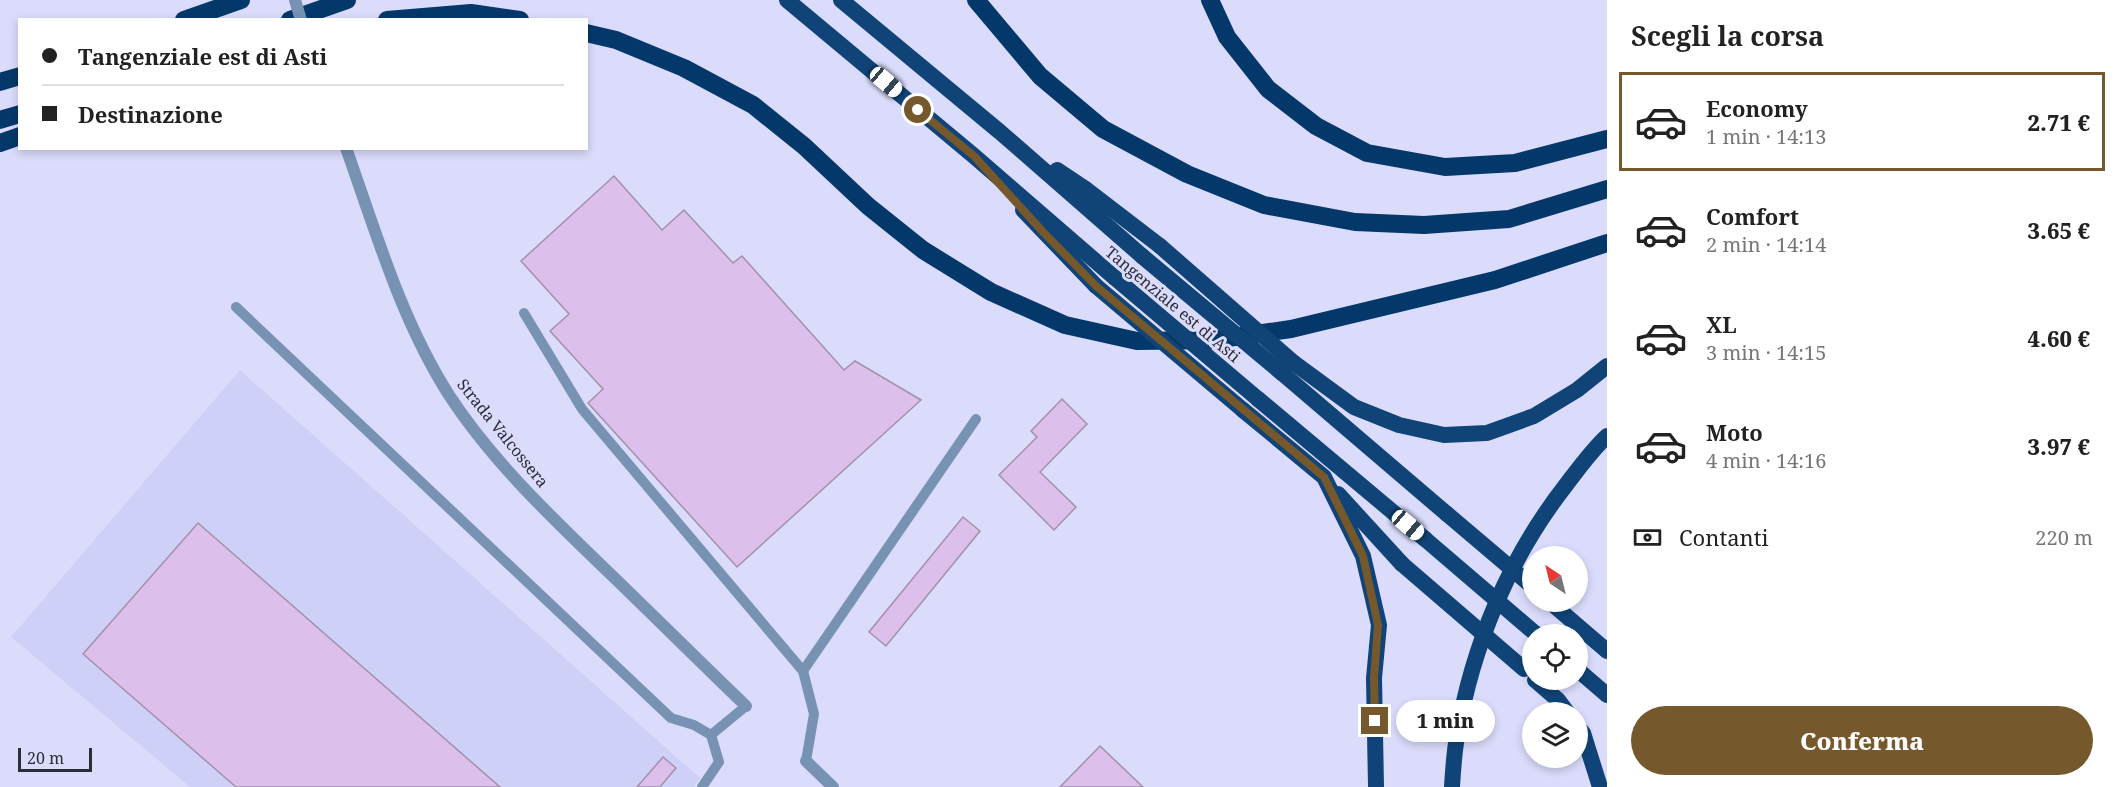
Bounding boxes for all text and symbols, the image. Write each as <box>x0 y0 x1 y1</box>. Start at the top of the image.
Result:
text: Scegli la corsa <box>1631 17 1824 54</box>
text: Tangenziale est di Asti <box>78 41 327 71</box>
car <box>866 64 906 100</box>
text: Economy <box>1706 93 1808 123</box>
icon: car <box>1634 95 1688 149</box>
route start <box>904 96 931 123</box>
text: Destinazione <box>78 99 223 129</box>
text: 2.71 € <box>2028 107 2090 137</box>
text: 1 min · 14:13 <box>1706 123 1826 150</box>
text: Comfort <box>1706 201 1799 231</box>
icon: car <box>1634 203 1688 257</box>
text: 3.65 € <box>2028 215 2090 245</box>
text: 2 min · 14:14 <box>1706 231 1826 258</box>
street label: Tangenziale est di Asti <box>1101 241 1245 367</box>
text: XL <box>1706 309 1737 339</box>
icon: car <box>1634 311 1688 365</box>
text: 4.60 € <box>2028 323 2090 353</box>
text: 3 min · 14:15 <box>1706 339 1826 366</box>
street label: Strada Valcossera <box>452 374 554 492</box>
text: Moto <box>1706 417 1763 447</box>
icon: car <box>1634 419 1688 473</box>
text: 3.97 € <box>2028 431 2090 461</box>
text: 4 min · 14:16 <box>1706 447 1826 474</box>
car <box>1388 507 1428 543</box>
icon: cash <box>1631 521 1664 554</box>
text: Contanti <box>1679 522 1769 552</box>
text: 220 m <box>2035 524 2093 551</box>
north arrow <box>1522 546 1588 612</box>
map controls <box>1522 546 1588 768</box>
button: locate <box>1522 624 1588 690</box>
callout: 1 min <box>1396 700 1495 742</box>
button: layers <box>1522 702 1588 768</box>
button: Conferma <box>1631 706 2093 775</box>
route end <box>1361 707 1388 734</box>
text: 1 min <box>1417 707 1474 734</box>
scale bar <box>18 745 92 772</box>
text: 20 m <box>27 747 64 769</box>

